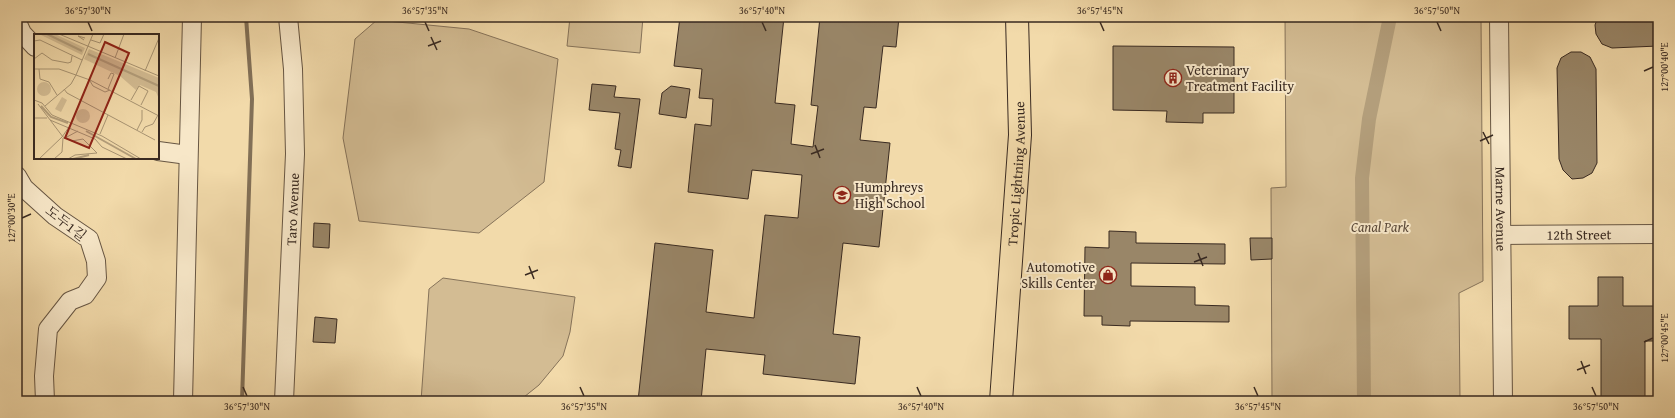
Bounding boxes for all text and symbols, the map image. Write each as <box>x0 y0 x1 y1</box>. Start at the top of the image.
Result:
text: 36°57'30"N <box>65 3 111 18</box>
text: 36°57'35"N <box>402 3 448 18</box>
text: 36°57'40"N <box>739 3 785 18</box>
text: 36°57'45"N <box>1077 3 1123 18</box>
text: 36°57'50"N <box>1414 3 1460 18</box>
inset map <box>34 34 159 159</box>
text: 127°00'40"E <box>1657 42 1672 92</box>
place label: Veterinary Treatment Facility <box>1186 60 1294 96</box>
building icon: Veterinary Treatment Facility <box>1163 68 1183 88</box>
street label: Tropic Lightning Avenue <box>1002 101 1030 246</box>
street label: Marne Avenue <box>1491 167 1511 252</box>
street label: Taro Avenue <box>281 172 304 246</box>
place label: Humphreys High School <box>855 177 925 213</box>
school or university icon: Humphreys High School <box>832 185 852 205</box>
text: 127°00'30"E <box>4 193 19 243</box>
street label: 도두1길 <box>41 201 91 245</box>
park label: Canal Park <box>1351 217 1410 237</box>
street label: 12th Street <box>1546 224 1612 245</box>
place label: Automotive Skills Center <box>1021 257 1095 293</box>
shop icon: Automotive Skills Center <box>1098 265 1118 285</box>
text: 127°00'45"E <box>1657 313 1672 363</box>
text: 36°57'30"N <box>224 399 270 414</box>
text: 36°57'35"N <box>561 399 607 414</box>
text: 36°57'40"N <box>898 399 944 414</box>
text: 36°57'45"N <box>1235 399 1281 414</box>
text: 36°57'50"N <box>1573 399 1619 414</box>

